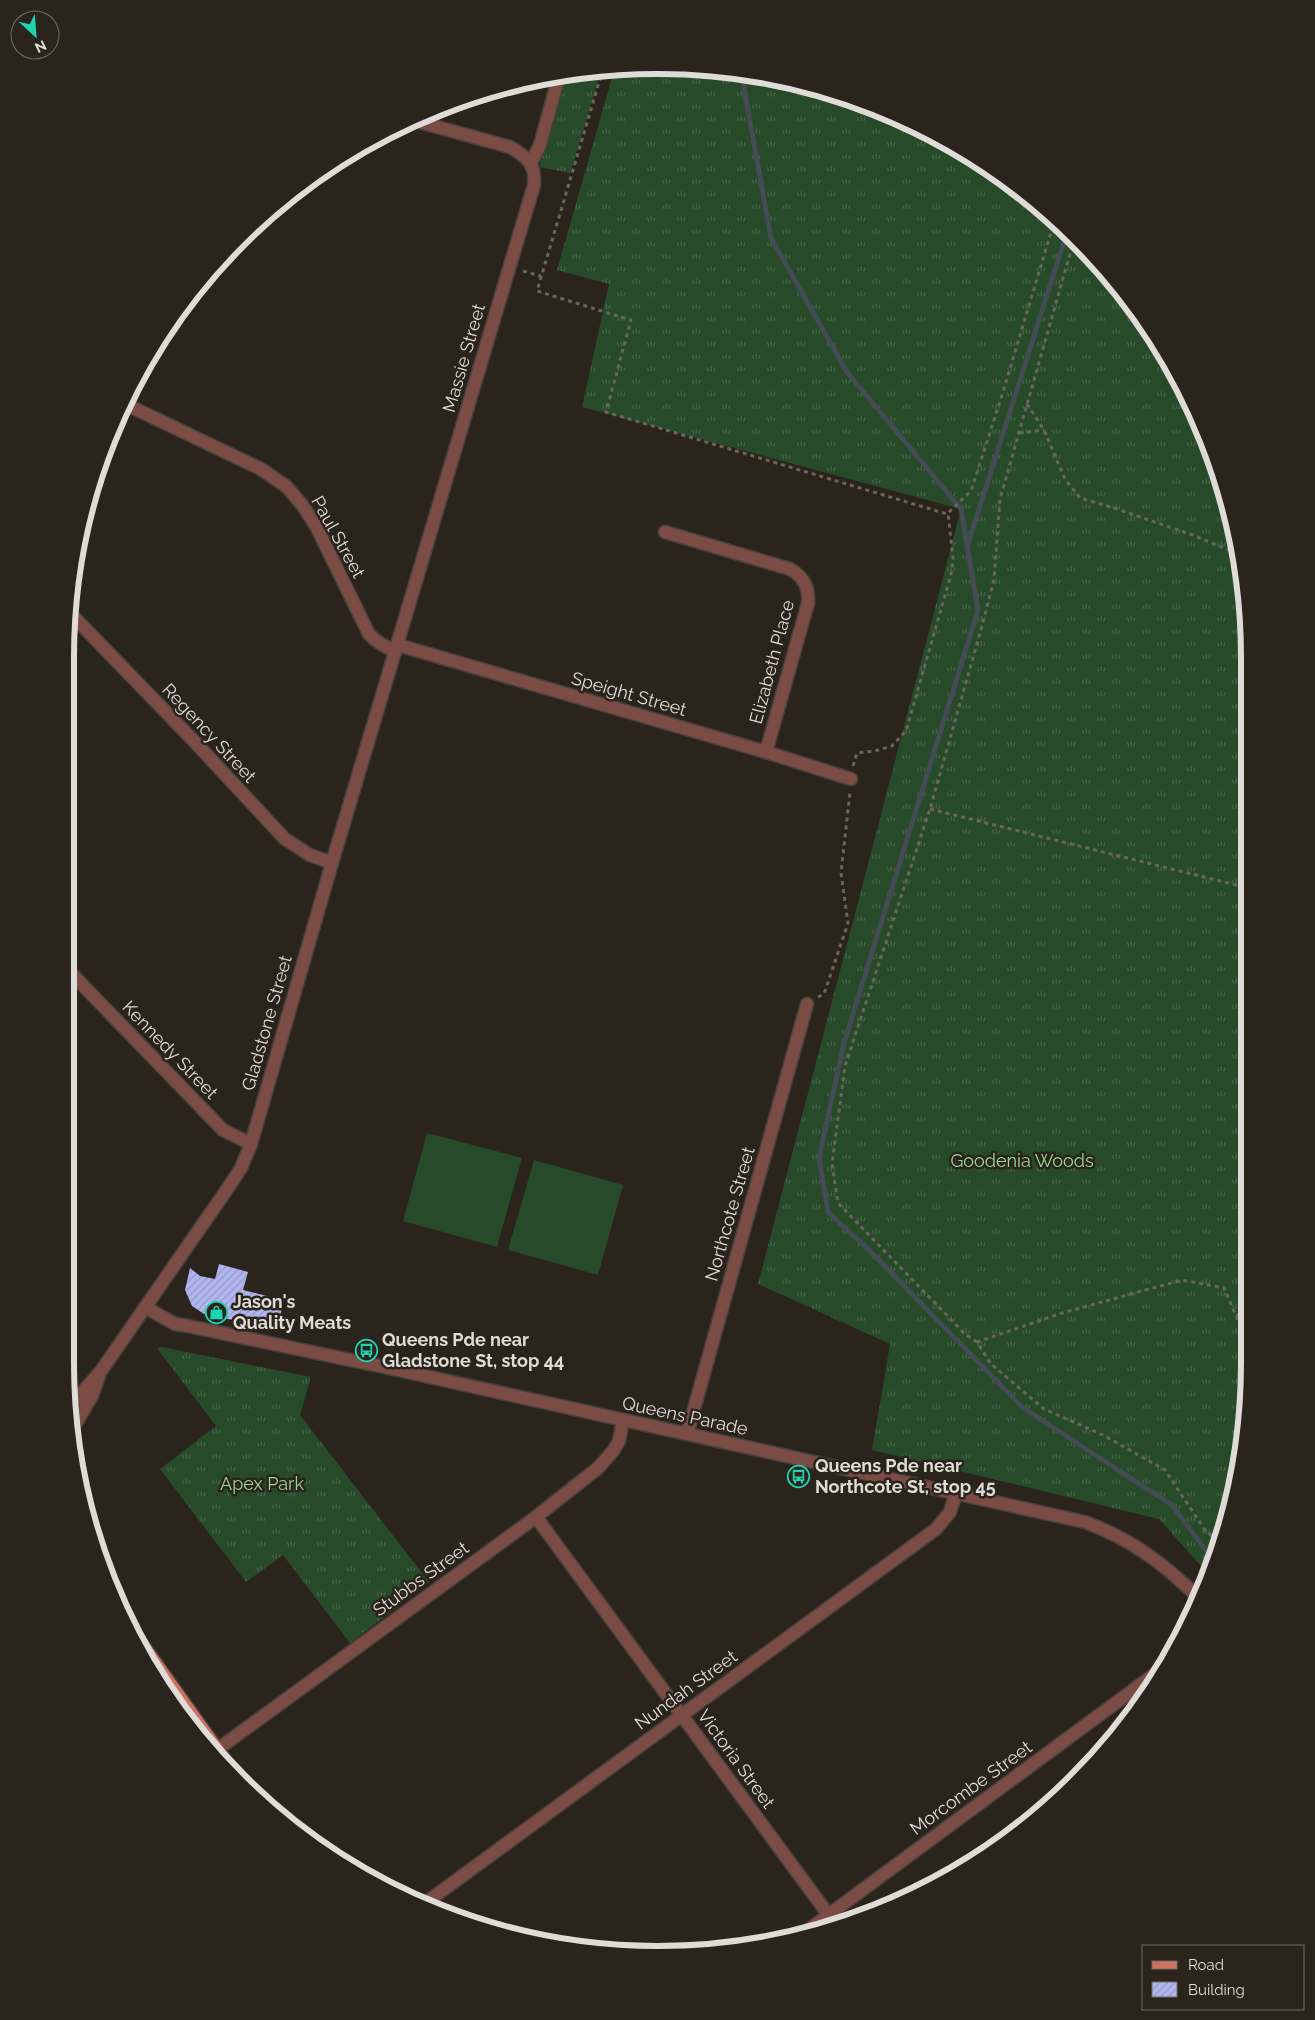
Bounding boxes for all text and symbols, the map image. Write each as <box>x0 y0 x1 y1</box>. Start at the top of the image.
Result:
north arrow <box>10 10 60 60</box>
text: N <box>32 37 49 56</box>
street label: Massie Street <box>438 301 489 415</box>
street label: Paul Street <box>307 492 370 581</box>
street label: Elizabeth Place <box>745 597 798 726</box>
street label: Speight Street <box>569 667 689 720</box>
street label: Regency Street <box>158 679 261 787</box>
street label: Gladstone Street <box>237 953 296 1093</box>
street label: Kennedy Street <box>118 996 222 1103</box>
street label: Northcote Street <box>700 1144 759 1283</box>
park label: Goodenia Woods <box>950 1150 1094 1171</box>
place label: Jason's Quality Meats <box>233 1291 351 1333</box>
shop icon: Jason's Quality Meats <box>205 1300 229 1324</box>
place label: Queens Pde near Gladstone St, stop 44 <box>382 1329 564 1371</box>
bus stop icon: Queens Pde near Gladstone St, stop 44 <box>354 1338 378 1362</box>
street label: Queens Parade <box>620 1392 750 1439</box>
place label: Queens Pde near Northcote St, stop 45 <box>815 1455 996 1497</box>
bus stop icon: Queens Pde near Northcote St, stop 45 <box>787 1464 811 1488</box>
park label: Apex Park <box>220 1473 304 1494</box>
street label: Stubbs Street <box>369 1537 473 1620</box>
street label: Nundah Street <box>631 1646 741 1734</box>
street label: Victoria Street <box>693 1705 779 1812</box>
street label: Morcombe Street <box>906 1736 1036 1839</box>
legend <box>1142 1945 1305 2010</box>
text: Road <box>1188 1956 1224 1974</box>
text: Building <box>1188 1981 1245 1999</box>

